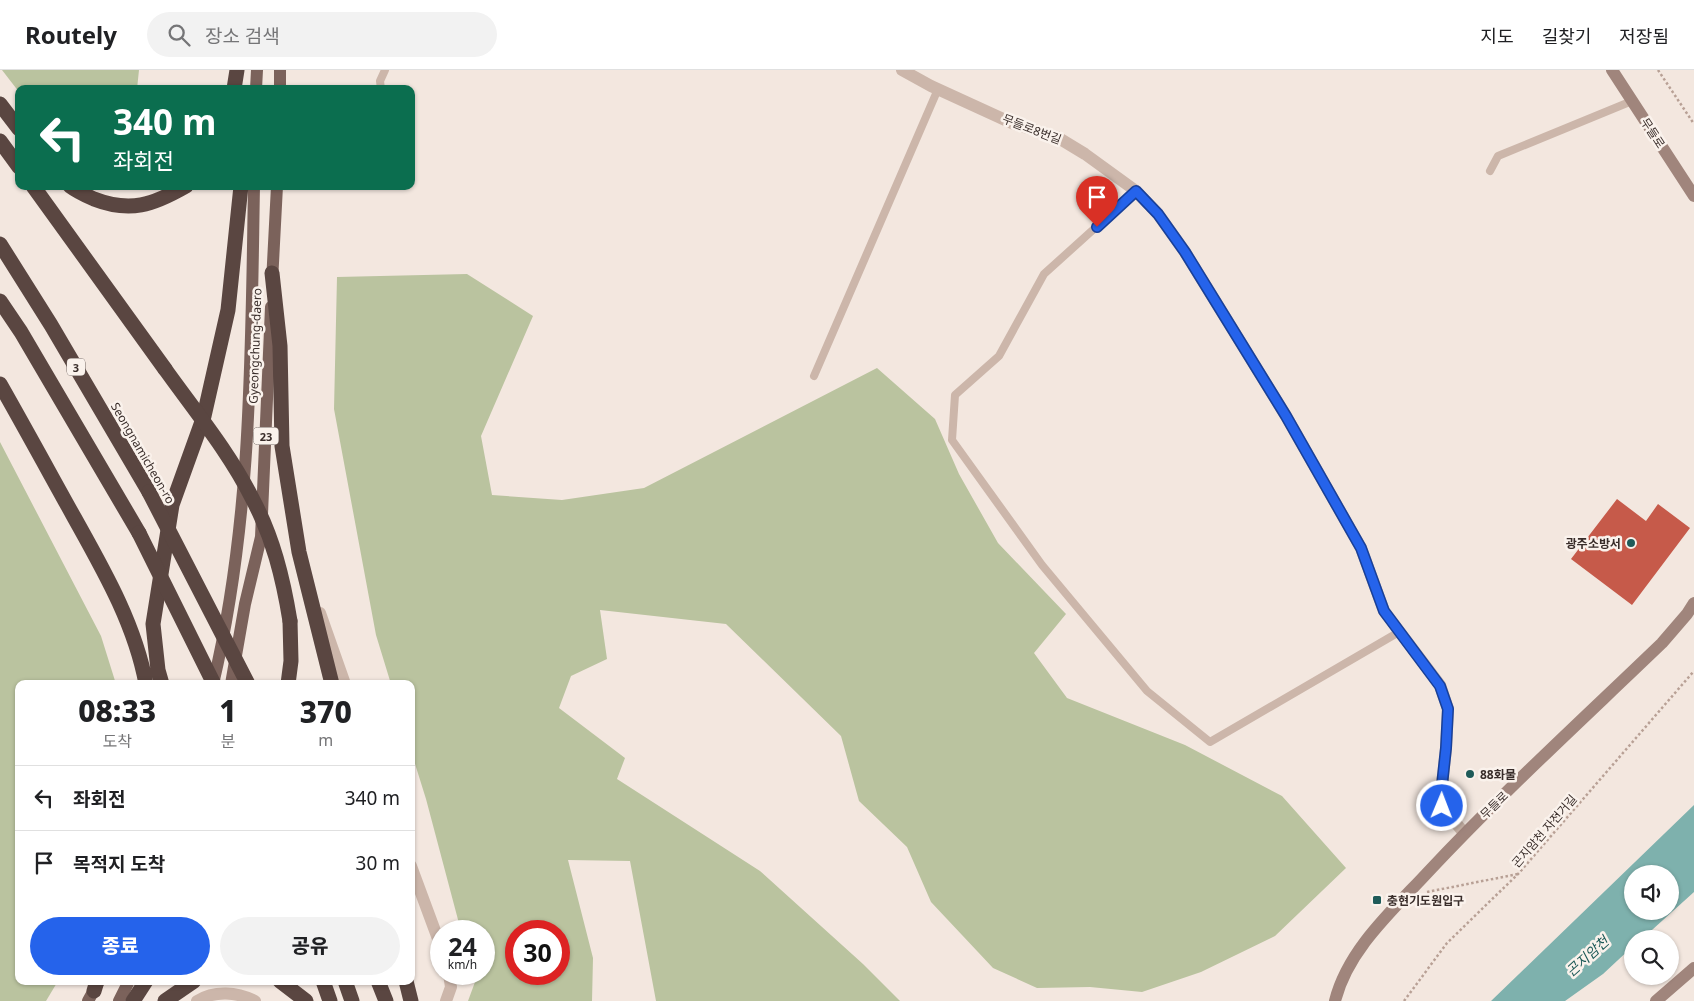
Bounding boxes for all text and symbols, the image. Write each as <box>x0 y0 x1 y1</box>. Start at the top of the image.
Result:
search box <box>147 12 497 57</box>
text: Routely <box>25 18 117 51</box>
icon: search <box>165 21 193 49</box>
text: 장소 검색 <box>205 23 280 49</box>
text: 지도 <box>1481 24 1514 48</box>
text: 길찾기 <box>1542 24 1591 48</box>
text: 저장됨 <box>1619 24 1669 48</box>
text: 340 m <box>113 98 216 145</box>
icon: left <box>30 105 95 170</box>
street label: 무들로8번길 <box>1000 110 1064 148</box>
street label: 무들로 <box>1637 114 1669 152</box>
text: 좌회전 <box>113 145 174 175</box>
pin <box>1076 176 1118 227</box>
icon: arrive <box>1083 183 1111 211</box>
street label: Gyeongchung-daero <box>244 288 266 404</box>
road number: 3 <box>67 358 85 376</box>
street label: Seongnamicheon-ro <box>107 399 179 507</box>
road number: 23 <box>254 428 278 444</box>
place label: 광주소방서 <box>1566 535 1621 552</box>
marker: 광주소방서 <box>1625 537 1637 549</box>
text: 08:33 <box>78 690 156 731</box>
text: 1 <box>219 690 237 731</box>
text: 370 <box>300 691 352 732</box>
text: m <box>318 729 333 751</box>
text: 도착 <box>102 730 132 752</box>
text: 분 <box>221 730 235 752</box>
place label: 88화물 <box>1480 766 1516 783</box>
marker: 88화물 <box>1464 768 1476 780</box>
position arrow <box>1415 779 1467 831</box>
icon: left <box>30 784 58 812</box>
text: 340 m <box>345 785 400 811</box>
text: 좌회전 <box>73 786 125 812</box>
street label: 무들로 <box>1476 787 1512 823</box>
street label: 곤지암천 자전거길 <box>1508 791 1580 871</box>
icon: arrive <box>30 849 58 877</box>
text: 30 m <box>356 850 400 876</box>
text: 목적지 도착 <box>73 851 165 877</box>
map controls <box>1624 865 1679 985</box>
button: sound <box>1624 865 1679 920</box>
place label: 충현기도원입구 <box>1387 892 1464 909</box>
marker: 충현기도원입구 <box>1371 894 1383 906</box>
button: 종료 <box>30 917 210 975</box>
button: 공유 <box>220 917 400 975</box>
speed limit sign: 30 <box>505 920 570 985</box>
text: 24 <box>448 929 477 963</box>
button: search <box>1624 930 1679 985</box>
water label: 곤지암천 <box>1561 931 1613 980</box>
text: km/h <box>448 956 477 973</box>

